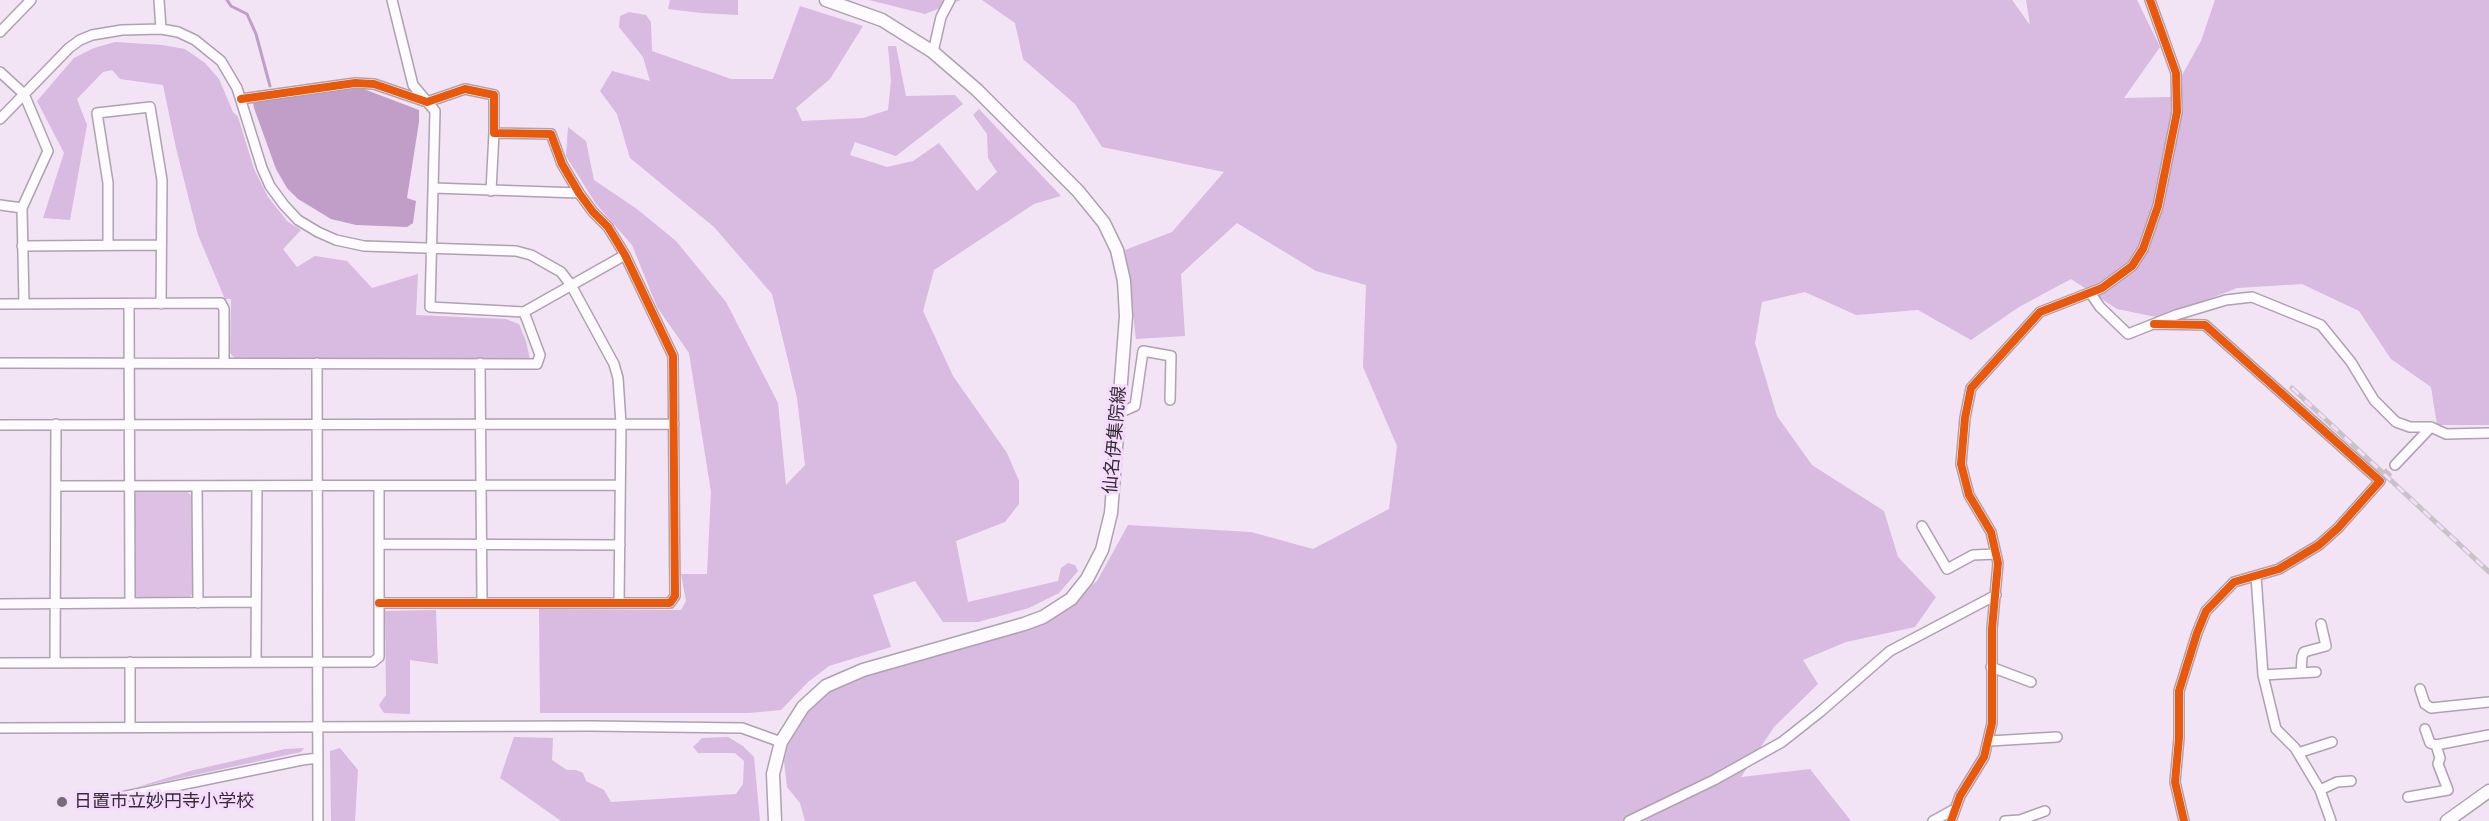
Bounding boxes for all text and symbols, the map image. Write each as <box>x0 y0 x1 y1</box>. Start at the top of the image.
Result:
street label: 仙名伊集院線 <box>1101 385 1131 495</box>
place label: 日置市立妙円寺小学校 <box>74 791 254 813</box>
marker: 日置市立妙円寺小学校 <box>55 795 69 809</box>

